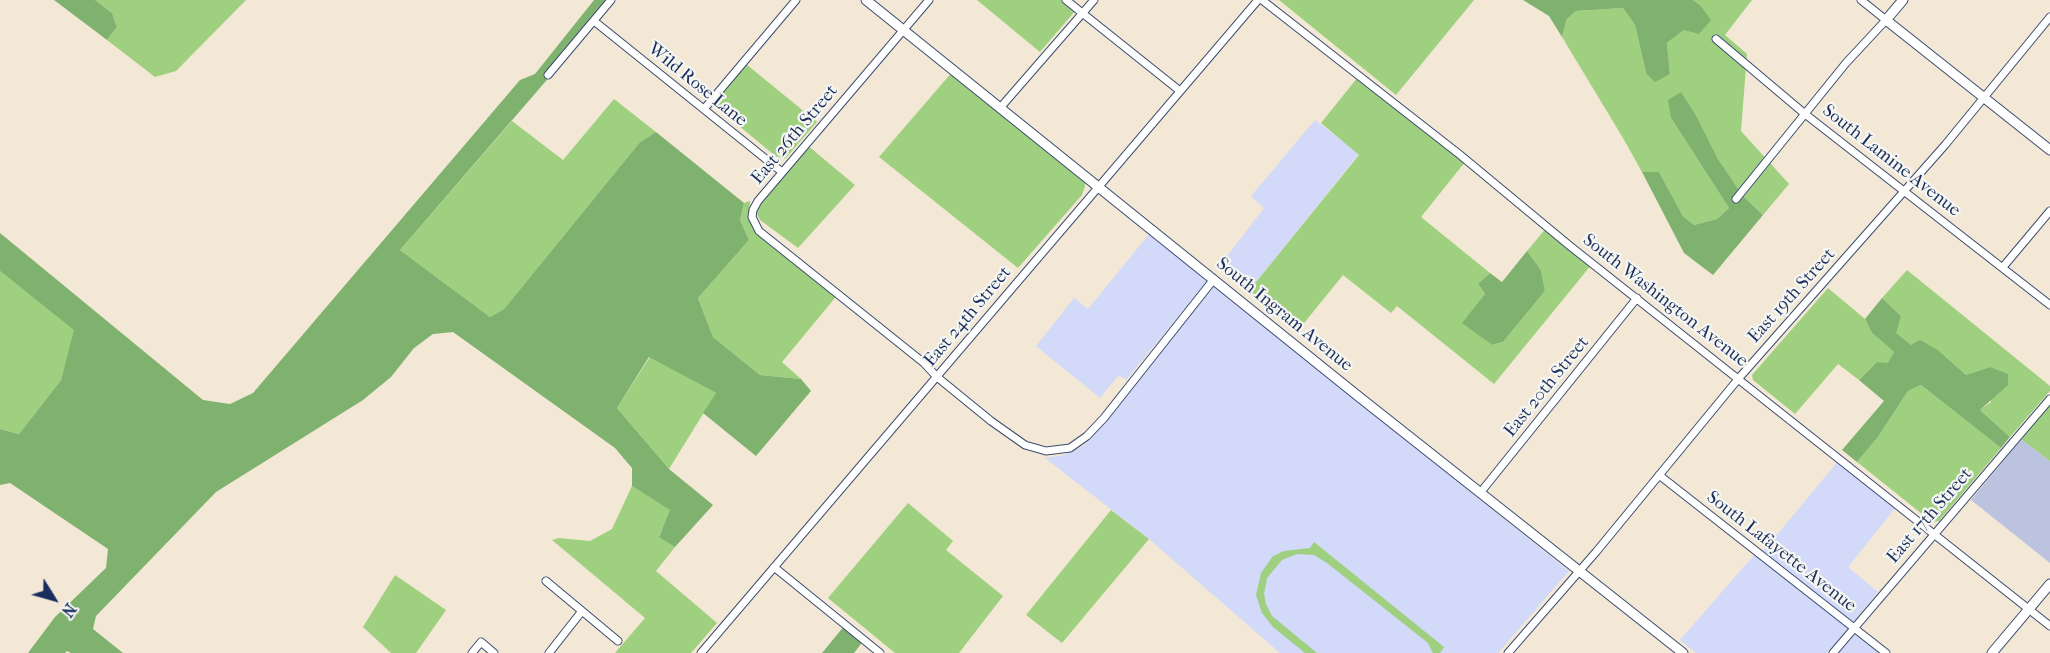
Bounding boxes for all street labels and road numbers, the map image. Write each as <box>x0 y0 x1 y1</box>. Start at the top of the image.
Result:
street label: Wild Rose Lane <box>643 38 751 132</box>
street label: East 26th Street <box>747 81 843 189</box>
street label: South Lamine Avenue <box>1818 100 1964 222</box>
street label: South Washington Avenue <box>1578 230 1752 372</box>
street label: East 19th Street <box>1744 244 1840 348</box>
street label: South Ingram Avenue <box>1212 253 1356 377</box>
street label: East 24th Street <box>920 263 1016 371</box>
street label: East 20th Street <box>1500 332 1594 442</box>
street label: East 17th Street <box>1883 464 1977 568</box>
street label: South Lafayette Avenue <box>1702 487 1860 617</box>

